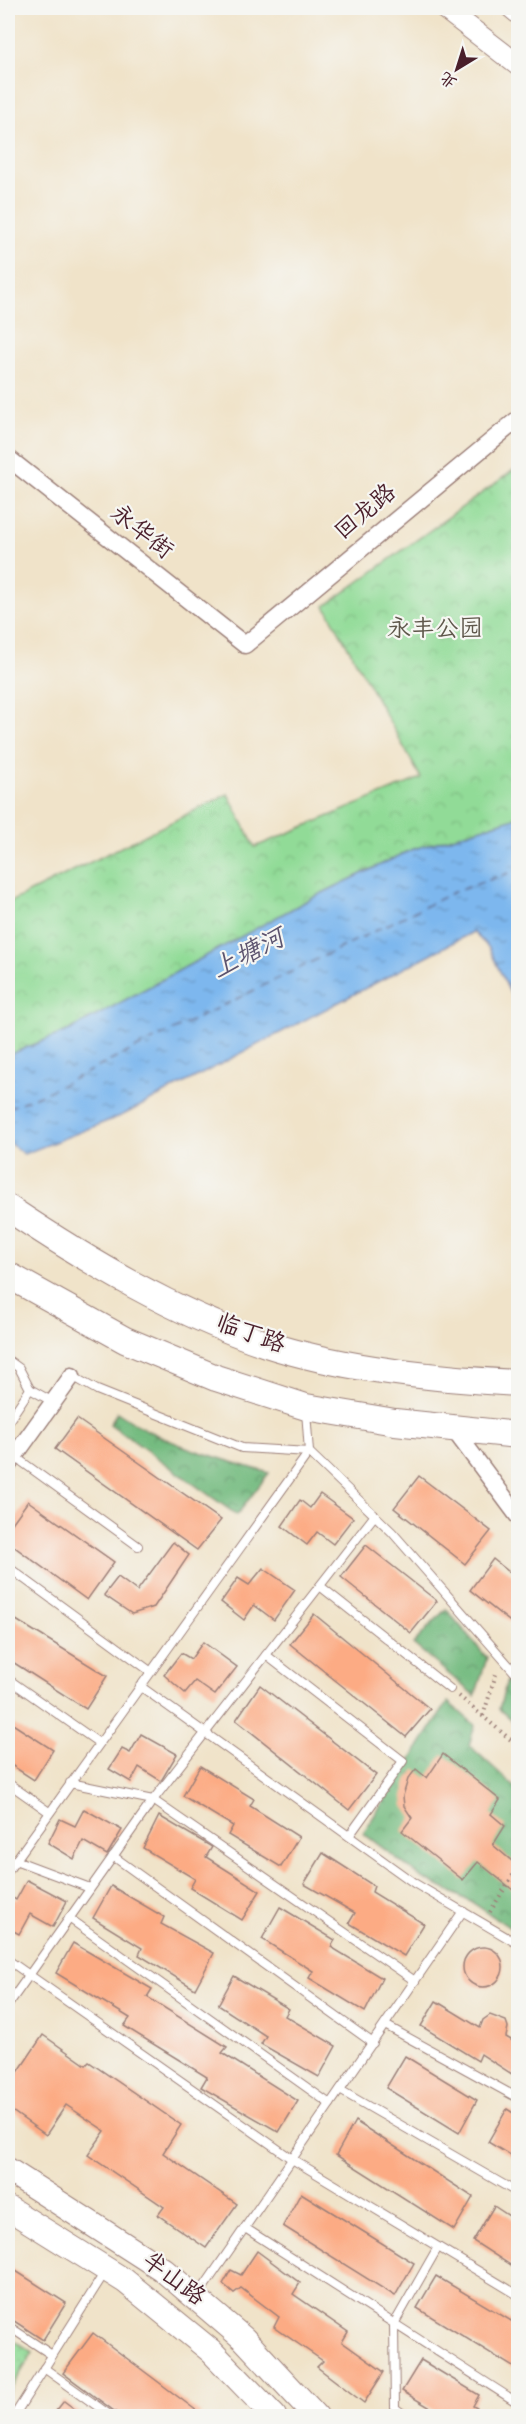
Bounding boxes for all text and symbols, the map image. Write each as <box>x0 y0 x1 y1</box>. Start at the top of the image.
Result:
north arrow <box>427 39 487 99</box>
text: 北 <box>435 65 463 94</box>
street label: 回龙路 <box>327 476 405 550</box>
street label: 永华街 <box>102 497 180 569</box>
park label: 永丰公园 <box>387 613 483 648</box>
water label: 上塘河 <box>206 919 296 990</box>
street label: 临丁路 <box>210 1306 290 1364</box>
street label: 半山路 <box>134 2244 212 2316</box>

